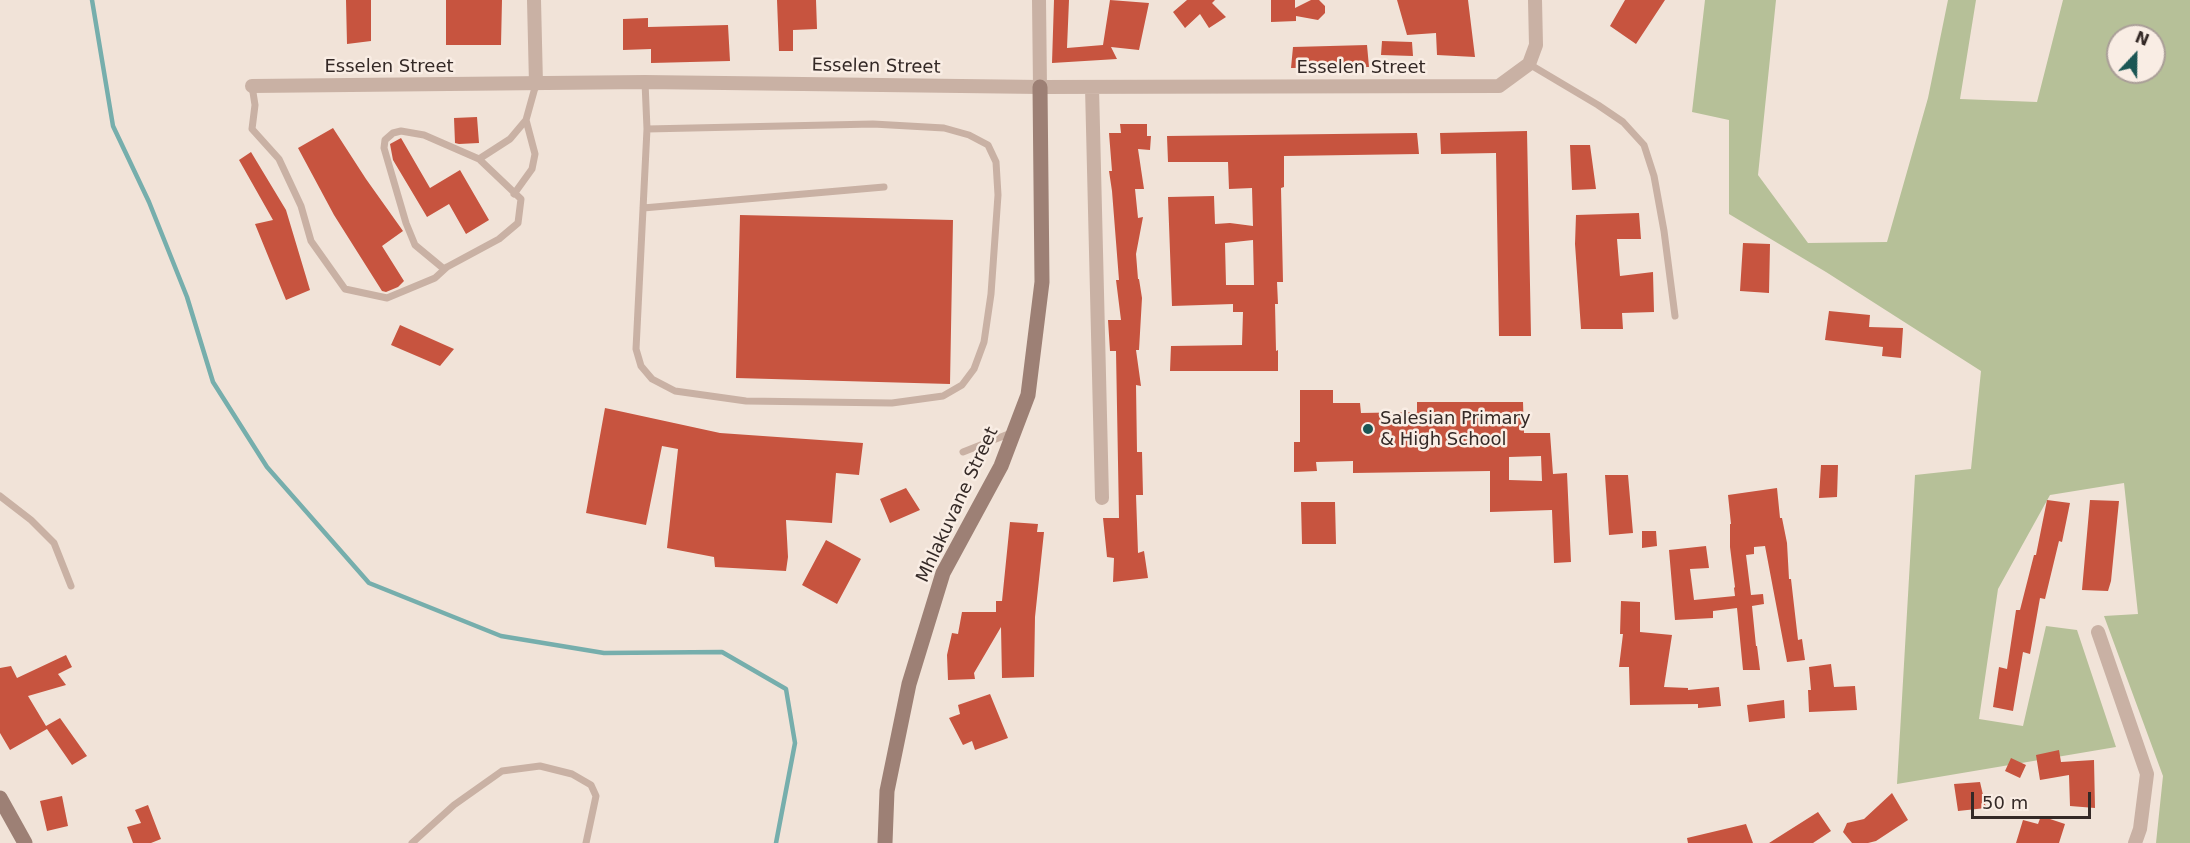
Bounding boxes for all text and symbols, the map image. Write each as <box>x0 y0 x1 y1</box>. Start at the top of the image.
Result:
north arrow <box>2106 24 2166 84</box>
text: N <box>2132 27 2152 50</box>
street label: Esselen Street <box>811 55 941 79</box>
street label: Esselen Street <box>324 56 454 78</box>
street label: Esselen Street <box>1296 57 1426 79</box>
place label: Salesian Primary & High School <box>1380 408 1531 450</box>
marker: Salesian Primary & High School <box>1361 422 1375 436</box>
street label: Mhlakuvane Street <box>913 424 1003 586</box>
scale bar <box>1974 780 2094 818</box>
text: 50 m <box>1982 792 2028 813</box>

